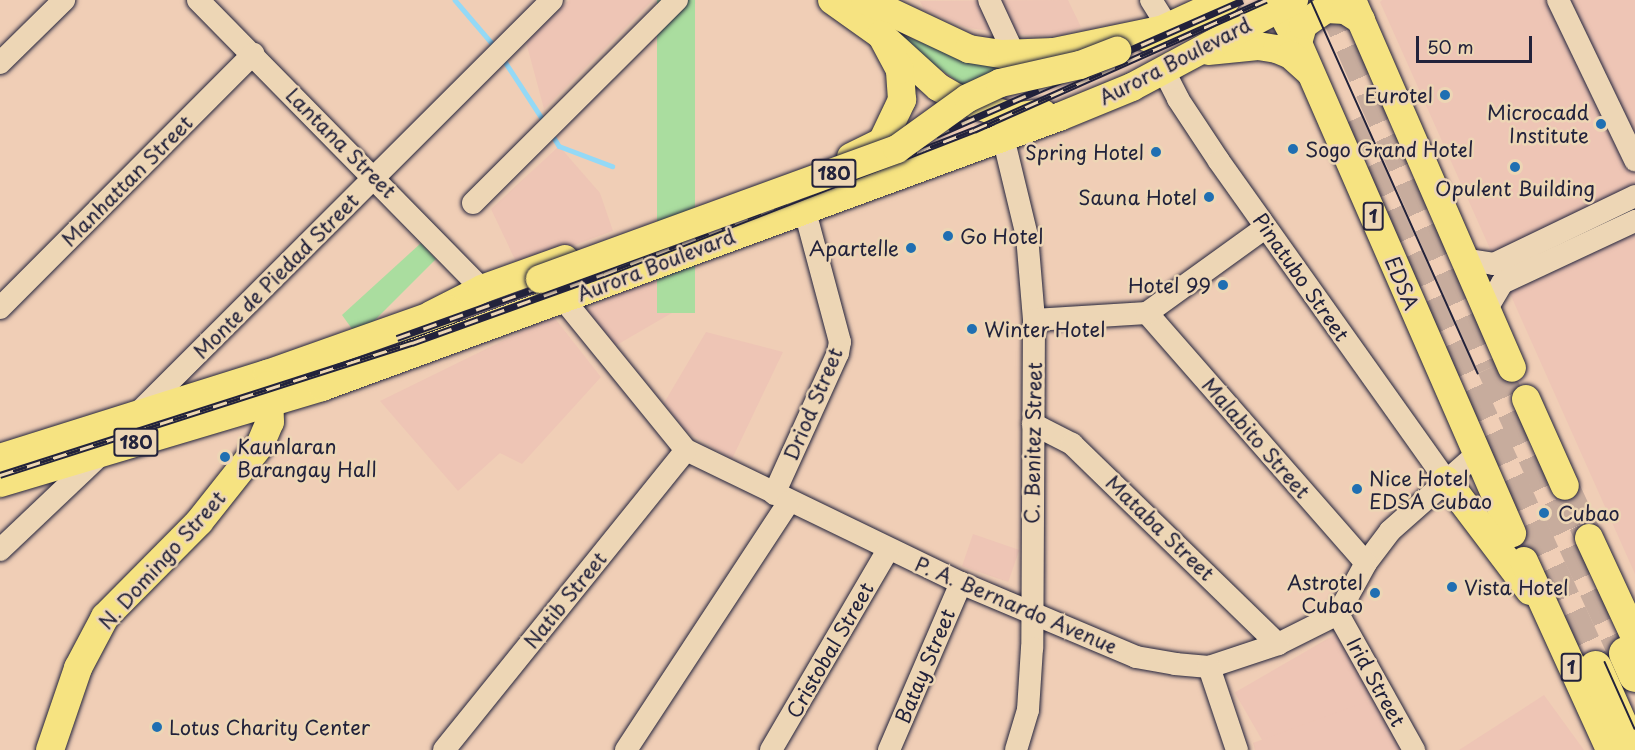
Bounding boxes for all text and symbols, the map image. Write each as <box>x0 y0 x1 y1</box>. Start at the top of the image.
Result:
street label: Aurora Boulevard <box>1094 12 1256 110</box>
scale bar <box>1419 24 1534 62</box>
text: 50 m <box>1427 33 1474 60</box>
street label: Lantana Street <box>281 83 401 203</box>
place label: Eurotel <box>1365 83 1433 107</box>
marker: Eurotel <box>1438 88 1452 102</box>
place label: Microcadd Institute <box>1487 100 1589 147</box>
street label: Manhattan Street <box>57 111 197 251</box>
marker: Microcadd Institute <box>1594 117 1608 131</box>
place label: Sogo Grand Hotel <box>1305 137 1477 161</box>
place label: Spring Hotel <box>1025 140 1144 164</box>
marker: Sogo Grand Hotel <box>1286 142 1300 156</box>
marker: Spring Hotel <box>1149 145 1163 159</box>
road number: 180 <box>810 158 858 188</box>
marker: Opulent Building <box>1508 160 1522 174</box>
place label: Opulent Building <box>1434 176 1596 200</box>
place label: Sauna Hotel <box>1079 185 1197 209</box>
street label: Monte de Piedad Street <box>187 187 365 365</box>
marker: Sauna Hotel <box>1202 190 1216 204</box>
road number: 1 <box>1362 201 1384 231</box>
street label: Pinatubo Street <box>1248 208 1354 346</box>
street label: Aurora Boulevard <box>573 224 739 306</box>
place label: Go Hotel <box>960 224 1045 248</box>
marker: Go Hotel <box>941 229 955 243</box>
place label: Apartelle <box>809 236 899 260</box>
marker: Apartelle <box>904 241 918 255</box>
street label: EDSA <box>1380 253 1424 313</box>
place label: Hotel 99 <box>1129 273 1211 297</box>
marker: Hotel 99 <box>1216 278 1230 292</box>
place label: Winter Hotel <box>984 317 1108 341</box>
marker: Winter Hotel <box>965 322 979 336</box>
street label: Driod Street <box>778 344 848 464</box>
street label: C. Benitez Street <box>1020 361 1046 525</box>
street label: Malabito Street <box>1197 373 1315 503</box>
road number: 180 <box>112 427 160 457</box>
place label: Kaunlaran Barangay Hall <box>237 434 377 481</box>
marker: Kaunlaran Barangay Hall <box>218 450 232 464</box>
place label: Nice Hotel EDSA Cubao <box>1369 466 1493 513</box>
street label: Mataba Street <box>1101 470 1219 586</box>
marker: Nice Hotel EDSA Cubao <box>1350 482 1364 496</box>
street label: N. Domingo Street <box>94 486 230 634</box>
place label: Cubao <box>1558 501 1620 525</box>
marker: Cubao <box>1535 504 1553 522</box>
street label: Natib Street <box>518 546 612 654</box>
street label: P. A. Bernardo Avenue <box>911 552 1121 658</box>
place label: Astrotel Cubao <box>1287 570 1363 617</box>
place label: Vista Hotel <box>1464 575 1570 599</box>
street label: Cristobal Street <box>781 577 879 723</box>
marker: Vista Hotel <box>1445 580 1459 594</box>
marker: Astrotel Cubao <box>1368 586 1382 600</box>
street label: Batay Street <box>890 604 960 728</box>
street label: Irid Street <box>1341 633 1411 731</box>
road number: 1 <box>1560 652 1582 682</box>
place label: Lotus Charity Center <box>169 715 372 739</box>
marker: Lotus Charity Center <box>150 720 164 734</box>

